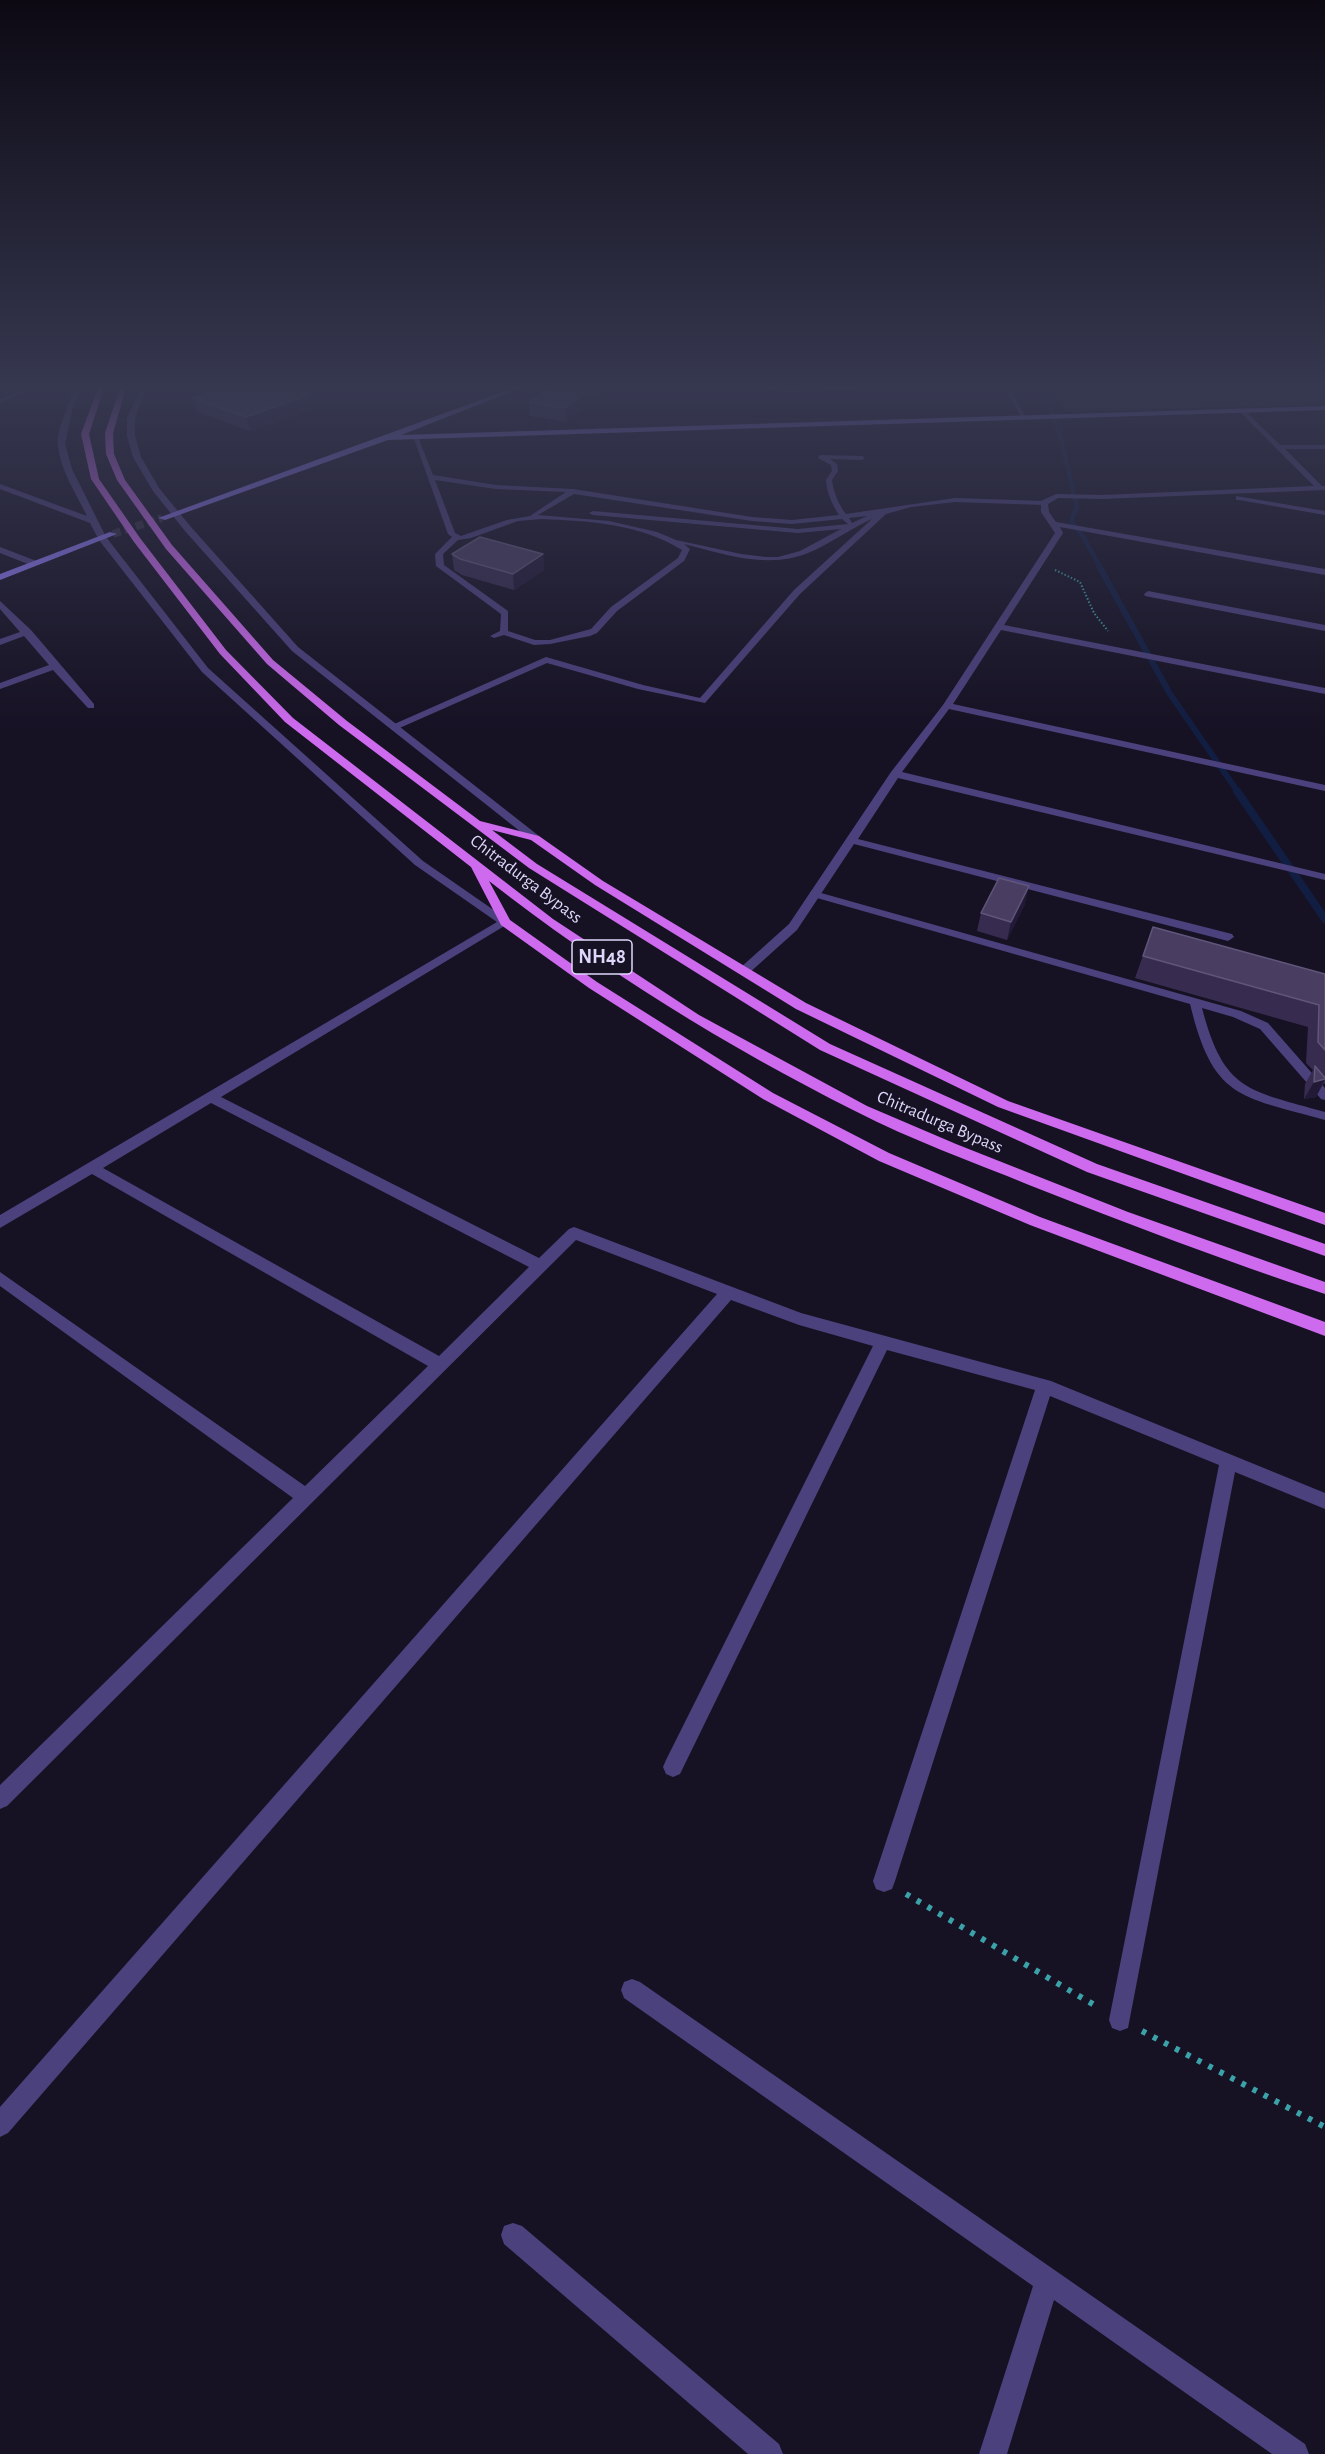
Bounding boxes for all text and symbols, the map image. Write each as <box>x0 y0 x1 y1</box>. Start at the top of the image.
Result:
street label: Chitradurga Bypass <box>466 830 586 928</box>
road number: NH48 <box>572 940 632 974</box>
street label: Chitradurga Bypass <box>874 1086 1006 1158</box>

